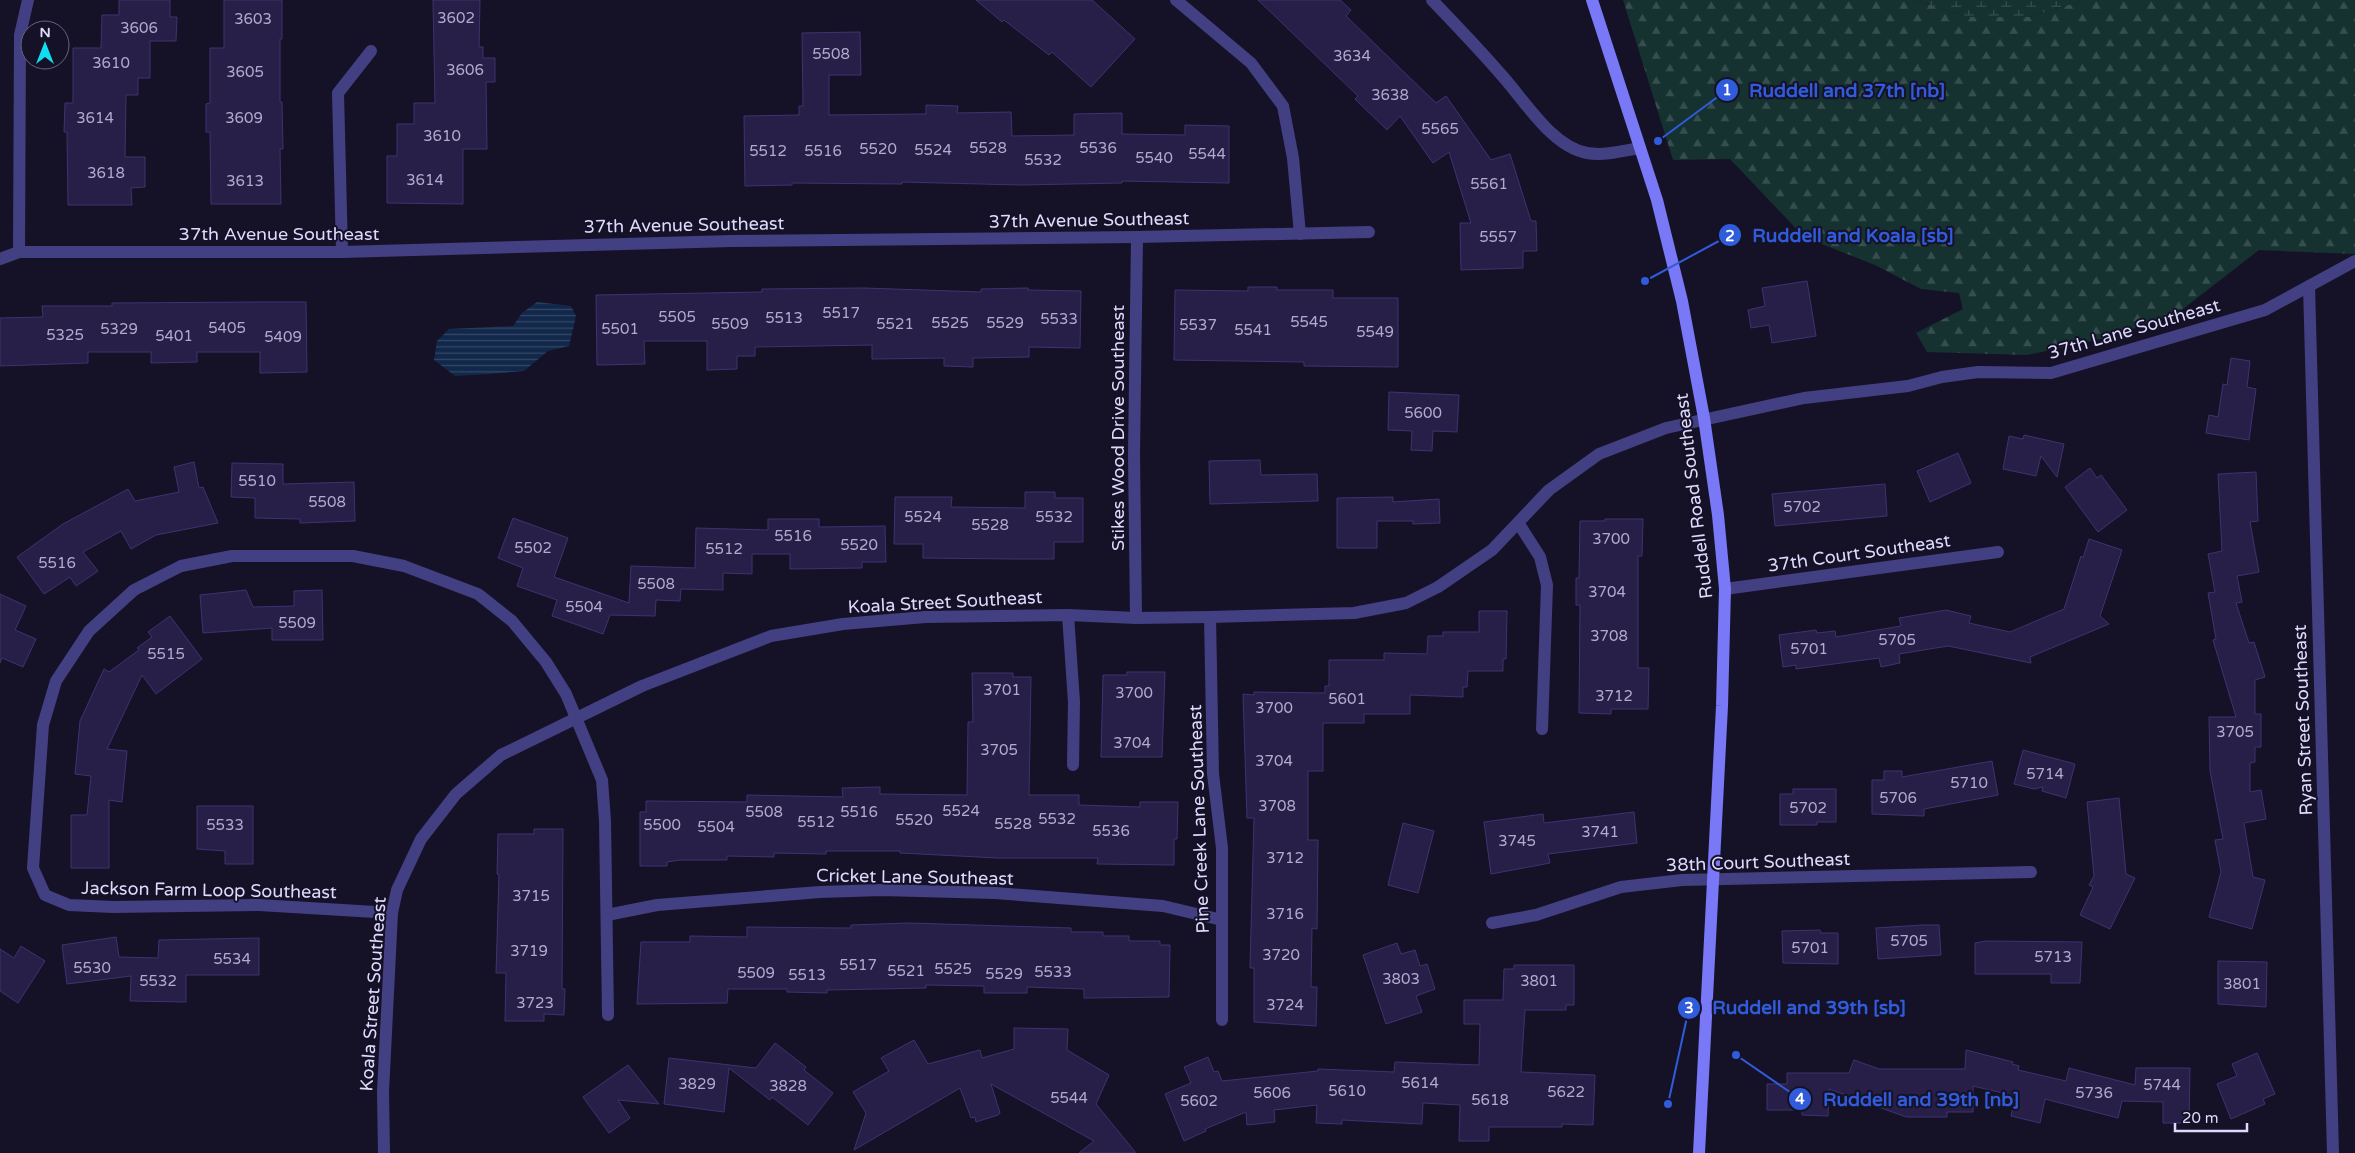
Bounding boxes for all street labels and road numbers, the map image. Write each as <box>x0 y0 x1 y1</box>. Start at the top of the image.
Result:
street label: 37th Avenue Southeast <box>988 207 1190 233</box>
street label: 37th Avenue Southeast <box>583 212 785 238</box>
street label: 37th Avenue Southeast <box>179 223 380 245</box>
street label: 37th Lane Southeast <box>2045 294 2223 364</box>
street label: Stikes Wood Drive Southeast <box>1107 305 1129 551</box>
street label: Ruddell Road Southeast <box>1670 392 1718 600</box>
street label: 37th Court Southeast <box>1766 529 1952 577</box>
street label: Koala Street Southeast <box>847 586 1043 618</box>
street label: Ryan Street Southeast <box>2289 624 2317 816</box>
street label: Pine Creek Lane Southeast <box>1184 704 1214 934</box>
street label: 38th Court Southeast <box>1666 848 1851 876</box>
street label: Cricket Lane Southeast <box>816 864 1014 890</box>
street label: Jackson Farm Loop Southeast <box>81 877 337 903</box>
street label: Koala Street Southeast <box>355 896 391 1092</box>

